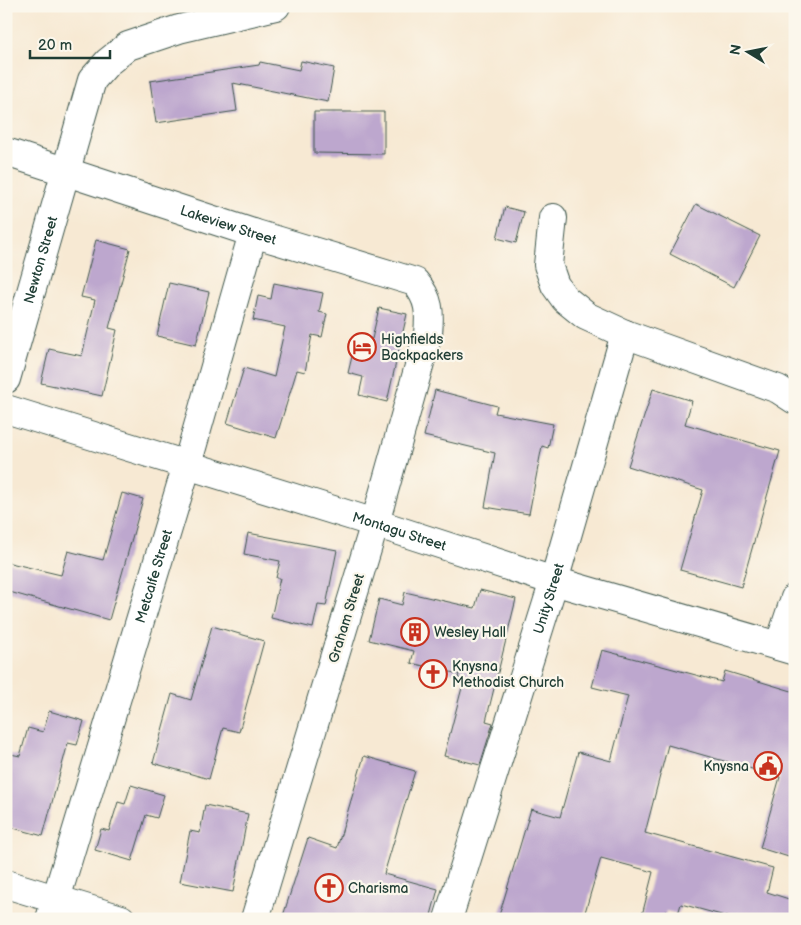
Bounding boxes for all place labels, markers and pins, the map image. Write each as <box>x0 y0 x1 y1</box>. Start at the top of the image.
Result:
place label: Highfields Backpackers <box>381 331 463 364</box>
hotel icon: Highfields Backpackers <box>347 332 377 362</box>
building icon: Wesley Hall <box>400 617 430 647</box>
place label: Wesley Hall <box>434 624 506 641</box>
place label: Knysna Methodist Church <box>452 658 564 691</box>
church icon: Knysna Methodist Church <box>418 659 448 689</box>
public building icon: Knysna <box>753 751 783 781</box>
place label: Knysna <box>703 758 749 775</box>
church icon: Charisma <box>314 873 344 903</box>
place label: Charisma <box>348 880 408 897</box>

